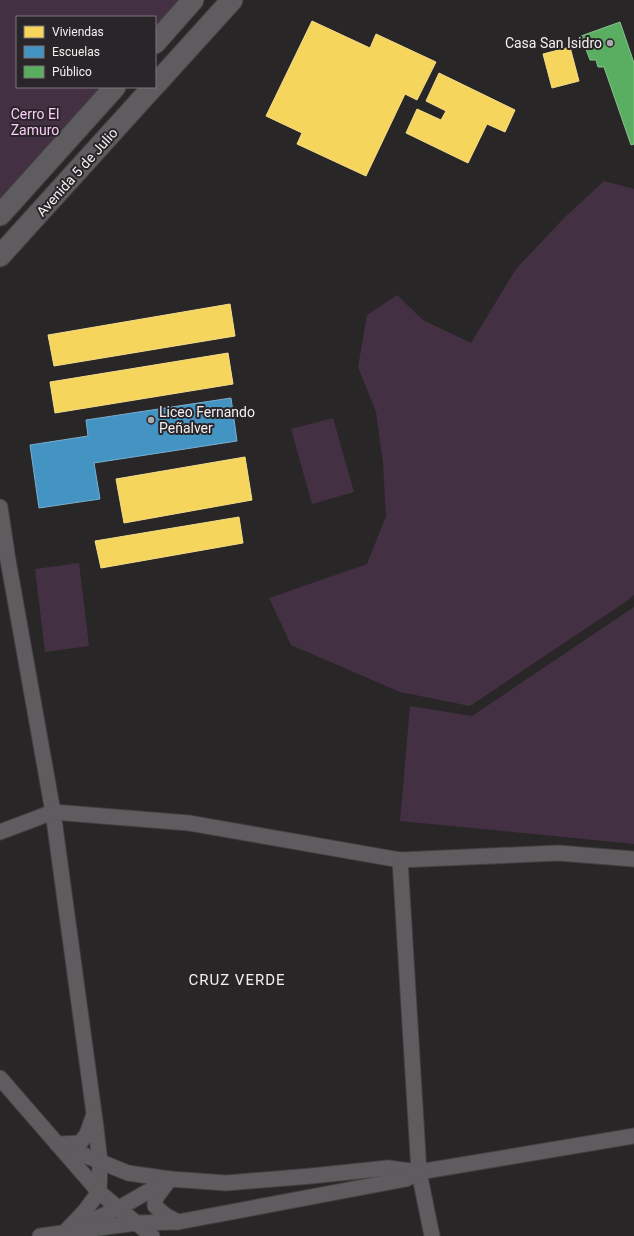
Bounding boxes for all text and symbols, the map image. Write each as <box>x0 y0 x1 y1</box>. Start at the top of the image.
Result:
legend <box>16 16 156 88</box>
text: Viviendas <box>52 25 104 39</box>
place label: Casa San Isidro <box>505 35 602 51</box>
marker: Casa San Isidro <box>605 38 615 48</box>
text: Escuelas <box>52 45 100 59</box>
text: Público <box>52 65 92 79</box>
park label: Cerro El Zamuro <box>11 106 59 138</box>
street label: Avenida 5 de Julio <box>33 125 121 219</box>
place label: Liceo Fernando Peñalver <box>159 404 255 436</box>
marker: Liceo Fernando Peñalver <box>146 415 156 425</box>
district label: CRUZ VERDE <box>188 971 286 989</box>

